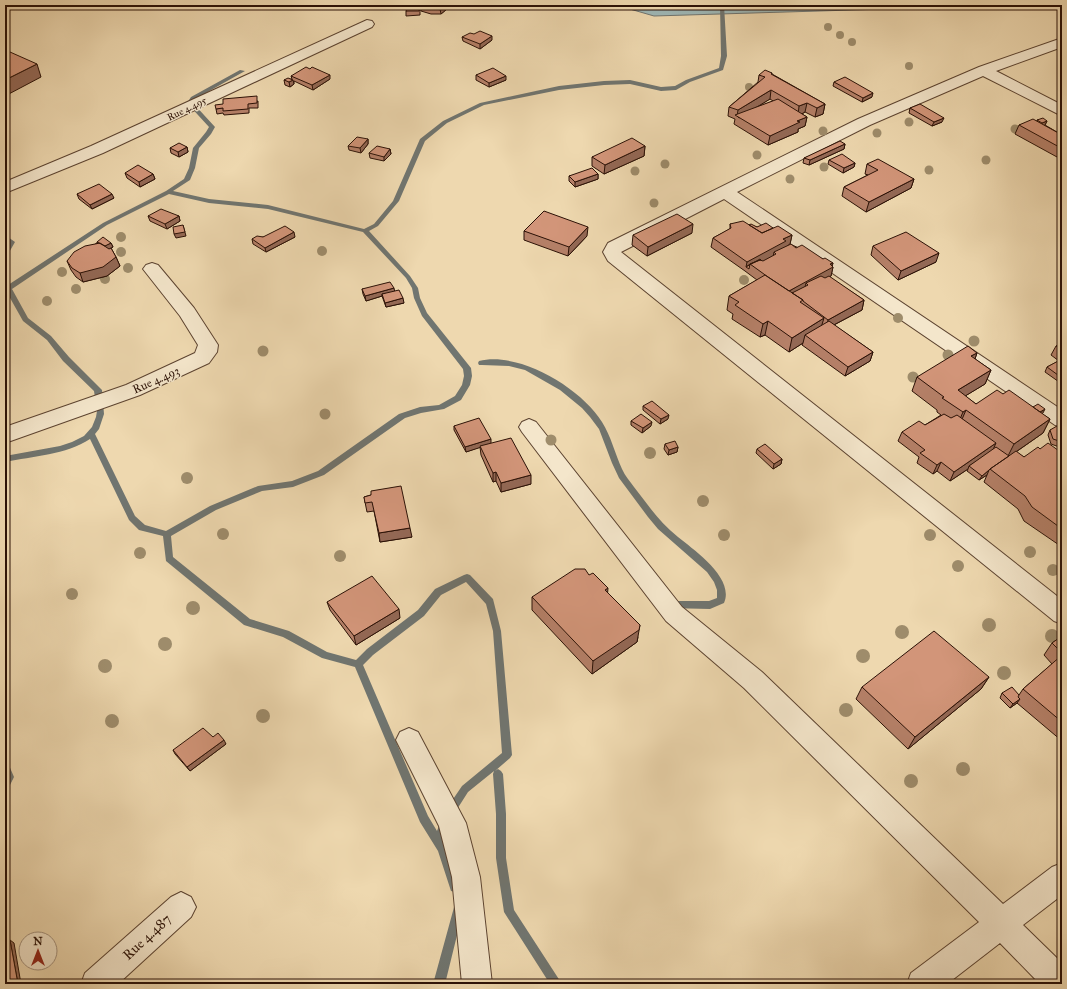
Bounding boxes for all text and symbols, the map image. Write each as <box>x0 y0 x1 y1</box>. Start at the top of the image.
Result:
street label: Rue 4.495 <box>165 94 209 124</box>
street label: Rue 4.493 <box>130 363 182 397</box>
street label: Rue 4.487 <box>119 910 175 964</box>
north arrow <box>18 931 58 971</box>
text: N <box>33 935 43 948</box>

